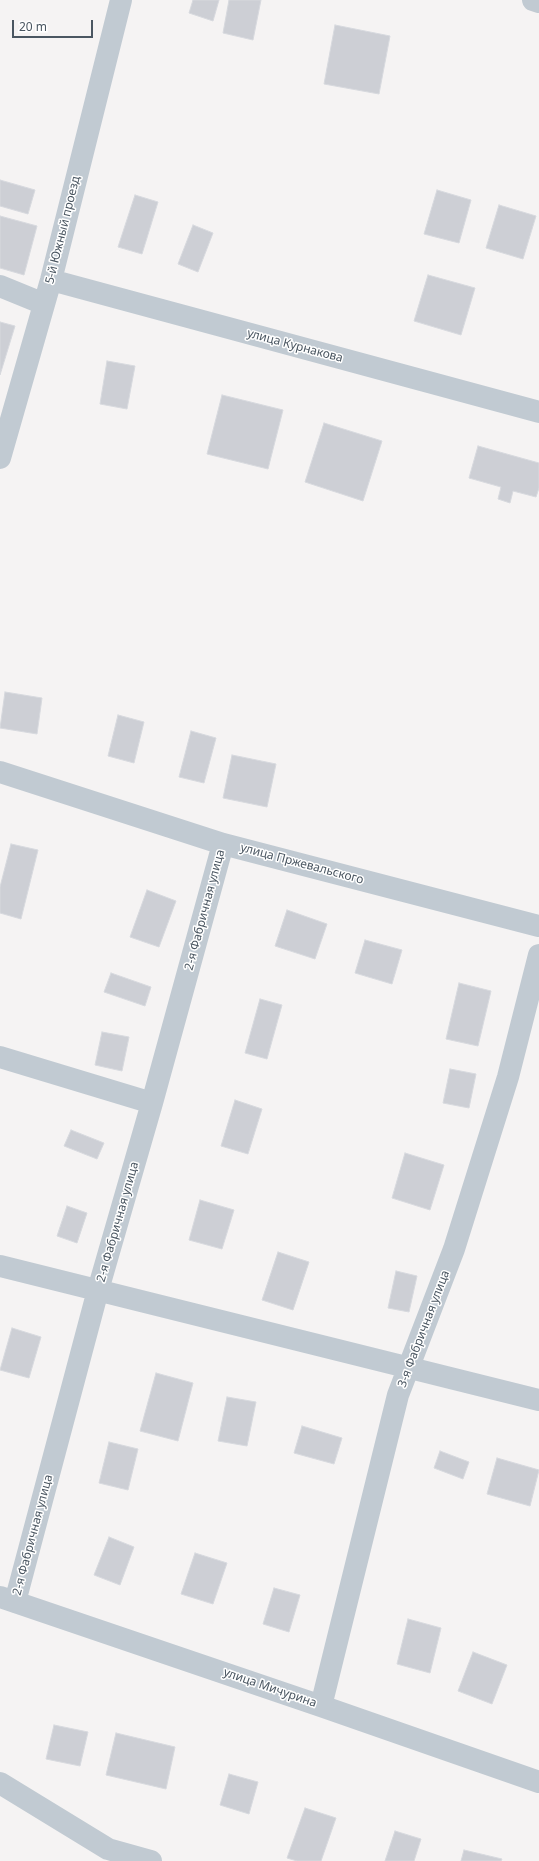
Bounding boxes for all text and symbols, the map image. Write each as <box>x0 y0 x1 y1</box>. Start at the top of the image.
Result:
scale bar <box>14 12 95 38</box>
text: 20 m <box>19 18 47 35</box>
street label: 5-й Южный проезд <box>43 175 83 285</box>
street label: улица Курнакова <box>245 326 345 366</box>
street label: улица Пржевальского <box>239 841 365 887</box>
street label: 2-я Фабричная улица <box>182 848 228 972</box>
street label: 2-я Фабричная улица <box>94 1160 142 1284</box>
street label: 3-я Фабричная улица <box>395 1268 453 1390</box>
street label: 2-я Фабричная улица <box>10 1473 56 1597</box>
street label: улица Мичурина <box>222 1665 318 1711</box>

